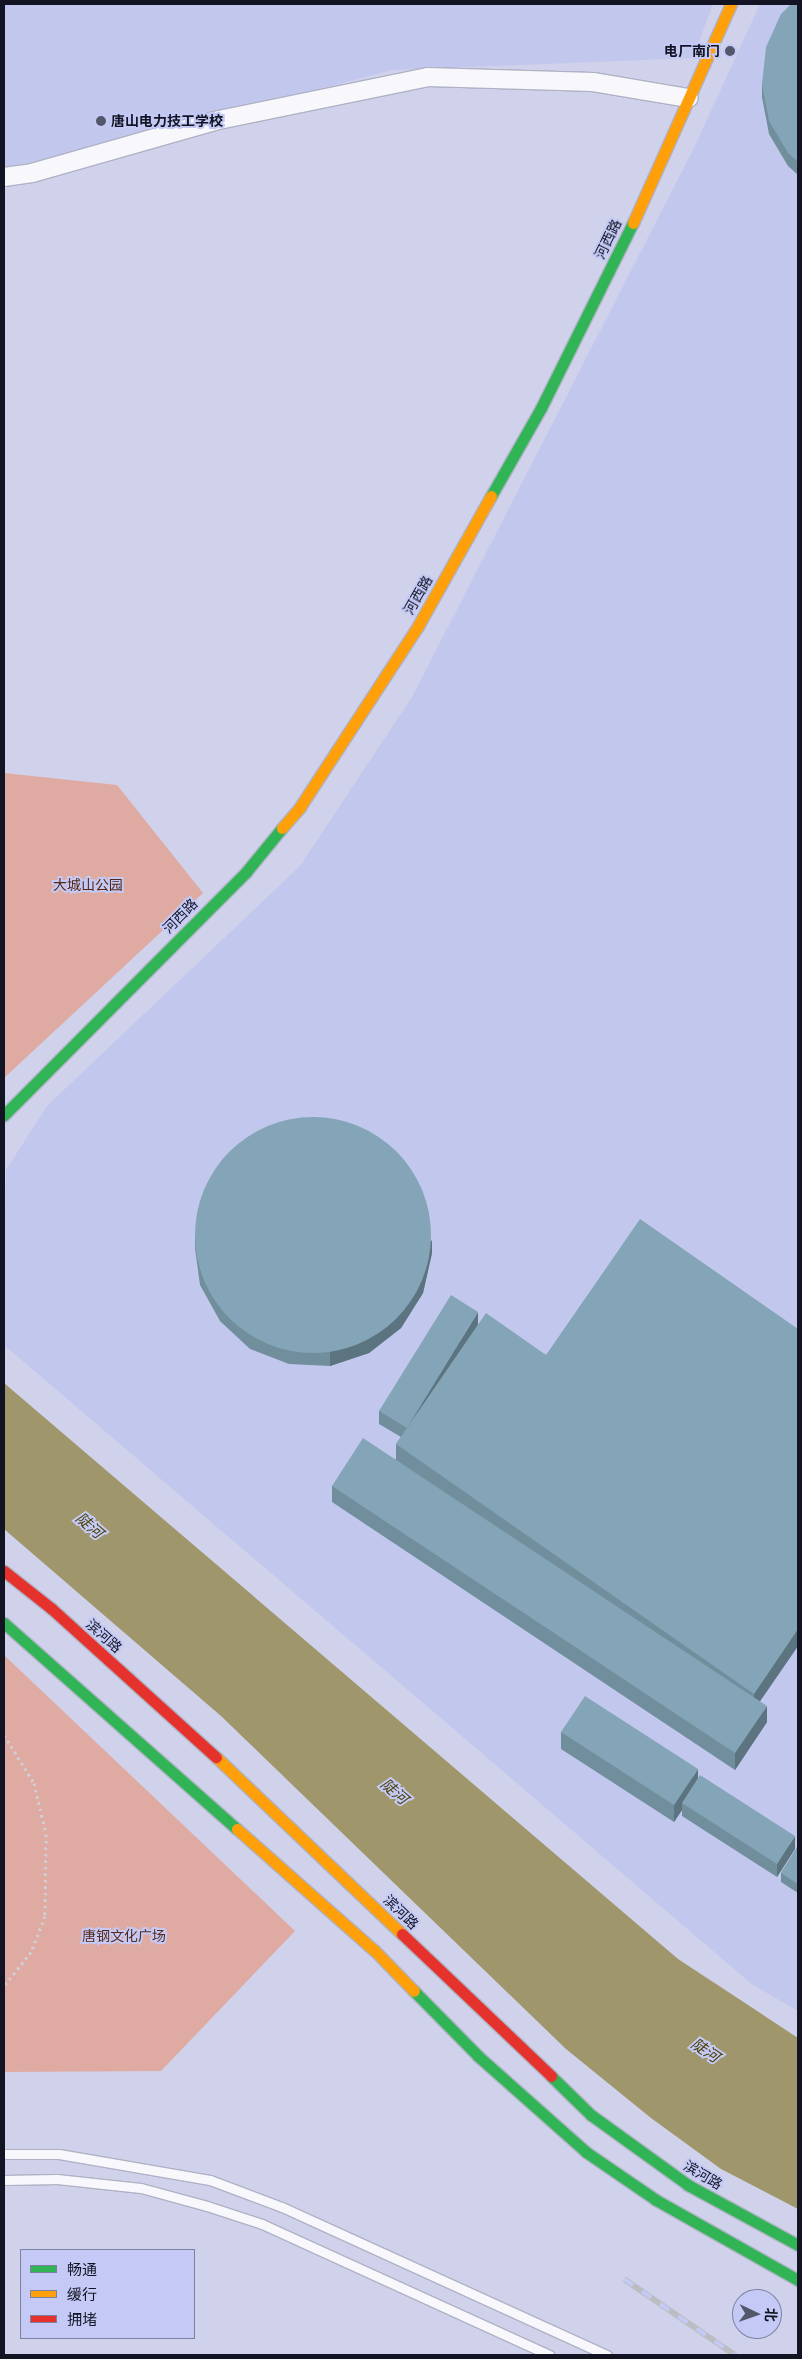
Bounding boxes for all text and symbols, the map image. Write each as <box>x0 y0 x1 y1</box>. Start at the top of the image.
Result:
place label: 电厂南门 <box>664 43 720 59</box>
marker: 电厂南门 <box>724 45 736 57</box>
place label: 唐山电力技工学校 <box>111 113 223 129</box>
marker: 唐山电力技工学校 <box>95 115 107 127</box>
street label: 河西路 <box>591 216 625 262</box>
street label: 河西路 <box>400 573 436 617</box>
park label: 大城山公园 <box>53 877 123 893</box>
street label: 河西路 <box>159 895 201 937</box>
water label: 陡河 <box>72 1509 106 1543</box>
street label: 滨河路 <box>83 1616 125 1656</box>
water label: 陡河 <box>377 1775 411 1809</box>
street label: 滨河路 <box>380 1891 422 1933</box>
park label: 唐钢文化广场 <box>82 1928 166 1944</box>
water label: 陡河 <box>688 2035 722 2067</box>
street label: 滨河路 <box>681 2157 725 2193</box>
legend <box>20 2249 195 2339</box>
text: 畅通 <box>67 2261 97 2279</box>
text: 缓行 <box>67 2286 97 2304</box>
north arrow <box>732 2289 782 2339</box>
text: 北 <box>763 2307 779 2322</box>
text: 拥堵 <box>67 2311 97 2329</box>

